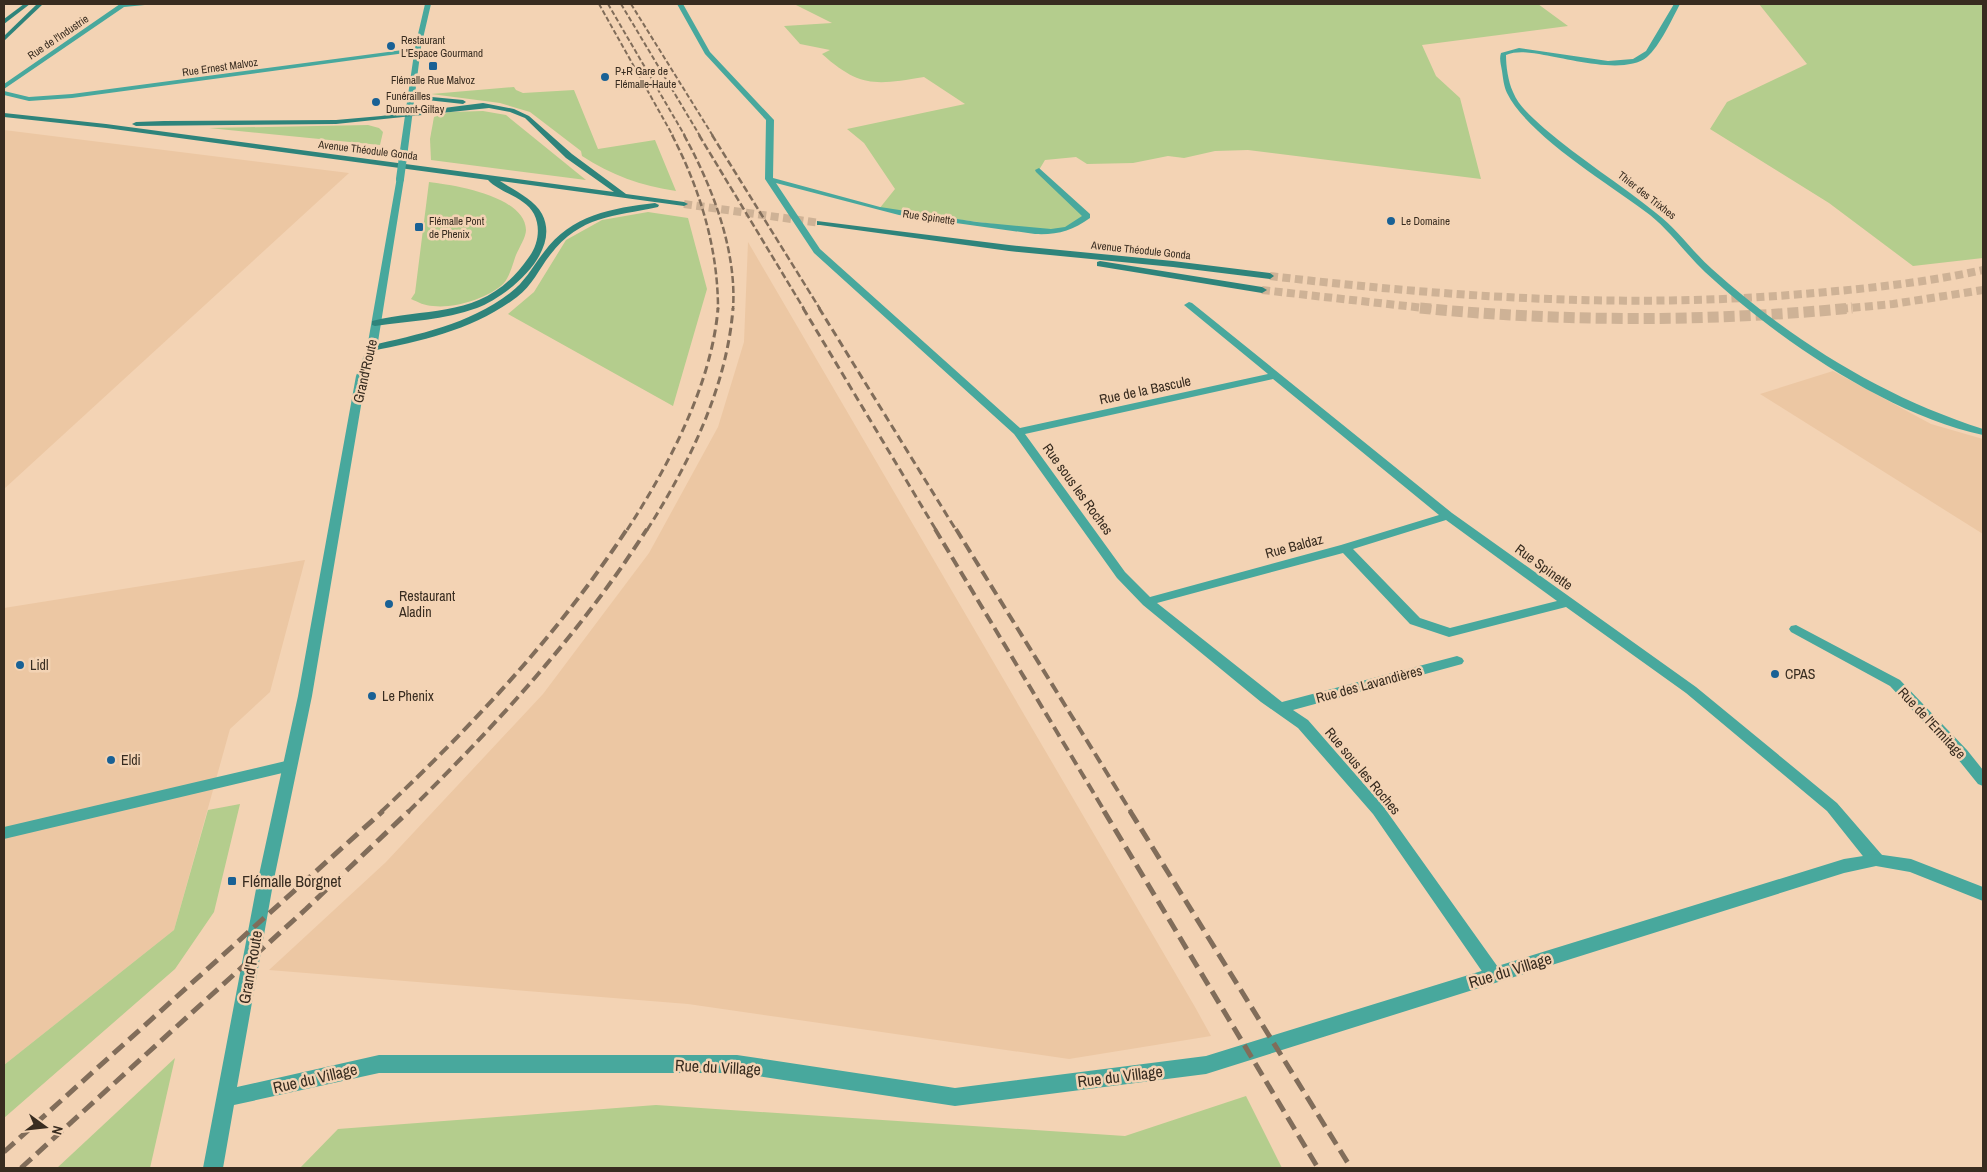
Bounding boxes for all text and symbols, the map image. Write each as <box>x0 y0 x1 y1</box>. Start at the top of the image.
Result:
street label: Rue de l'Industrie <box>25 12 91 62</box>
place label: Restaurant L'Espace Gourmand <box>401 33 483 60</box>
marker: Restaurant L'Espace Gourmand <box>385 40 397 52</box>
street label: Rue Ernest Malvoz <box>181 55 259 79</box>
marker: Flémalle Rue Malvoz <box>427 60 439 72</box>
place label: P+R Gare de Flémalle-Haute <box>615 64 676 91</box>
marker: P+R Gare de Flémalle-Haute <box>599 71 611 83</box>
place label: Flémalle Rue Malvoz <box>391 73 476 87</box>
place label: Funérailles Dumont-Giltay <box>386 89 445 116</box>
marker: Funérailles Dumont-Giltay <box>370 96 382 108</box>
street label: Avenue Théodule Gonda <box>317 137 418 163</box>
street label: Thier des Trixhes <box>1615 168 1679 222</box>
street label: Rue Spinette <box>902 206 956 228</box>
place label: Flémalle Pont de Phenix <box>429 214 485 241</box>
place label: Le Domaine <box>1401 214 1450 228</box>
marker: Le Domaine <box>1385 215 1397 227</box>
marker: Flémalle Pont de Phenix <box>413 221 425 233</box>
street label: Avenue Théodule Gonda <box>1090 238 1191 262</box>
street label: Grand'Route <box>349 337 381 405</box>
street label: Rue de la Bascule <box>1098 372 1192 408</box>
street label: Rue sous les Roches <box>1039 440 1117 538</box>
street label: Rue Baldaz <box>1263 530 1325 562</box>
street label: Rue Spinette <box>1512 540 1576 594</box>
place label: Restaurant Aladin <box>398 587 455 621</box>
marker: Restaurant Aladin <box>383 598 395 610</box>
place label: Lidl <box>30 656 49 674</box>
marker: Lidl <box>14 659 26 671</box>
street label: Rue des Lavandières <box>1314 661 1424 707</box>
place label: CPAS <box>1785 665 1816 683</box>
marker: CPAS <box>1769 668 1781 680</box>
street label: Rue de l'Ermitage <box>1894 683 1970 763</box>
place label: Le Phenix <box>382 687 434 705</box>
marker: Le Phenix <box>366 690 378 702</box>
street label: Rue sous les Roches <box>1321 724 1405 819</box>
place label: Eldi <box>121 751 141 769</box>
marker: Eldi <box>105 754 117 766</box>
place label: Flémalle Borgnet <box>242 870 342 892</box>
marker: Flémalle Borgnet <box>226 875 238 887</box>
street label: Grand'Route <box>233 929 267 1005</box>
street label: Rue du Village <box>1466 947 1554 993</box>
street label: Rue du Village <box>675 1054 761 1080</box>
street label: Rue du Village <box>271 1058 359 1098</box>
street label: Rue du Village <box>1076 1060 1164 1092</box>
north arrow <box>20 1102 70 1152</box>
text: N <box>48 1124 67 1137</box>

